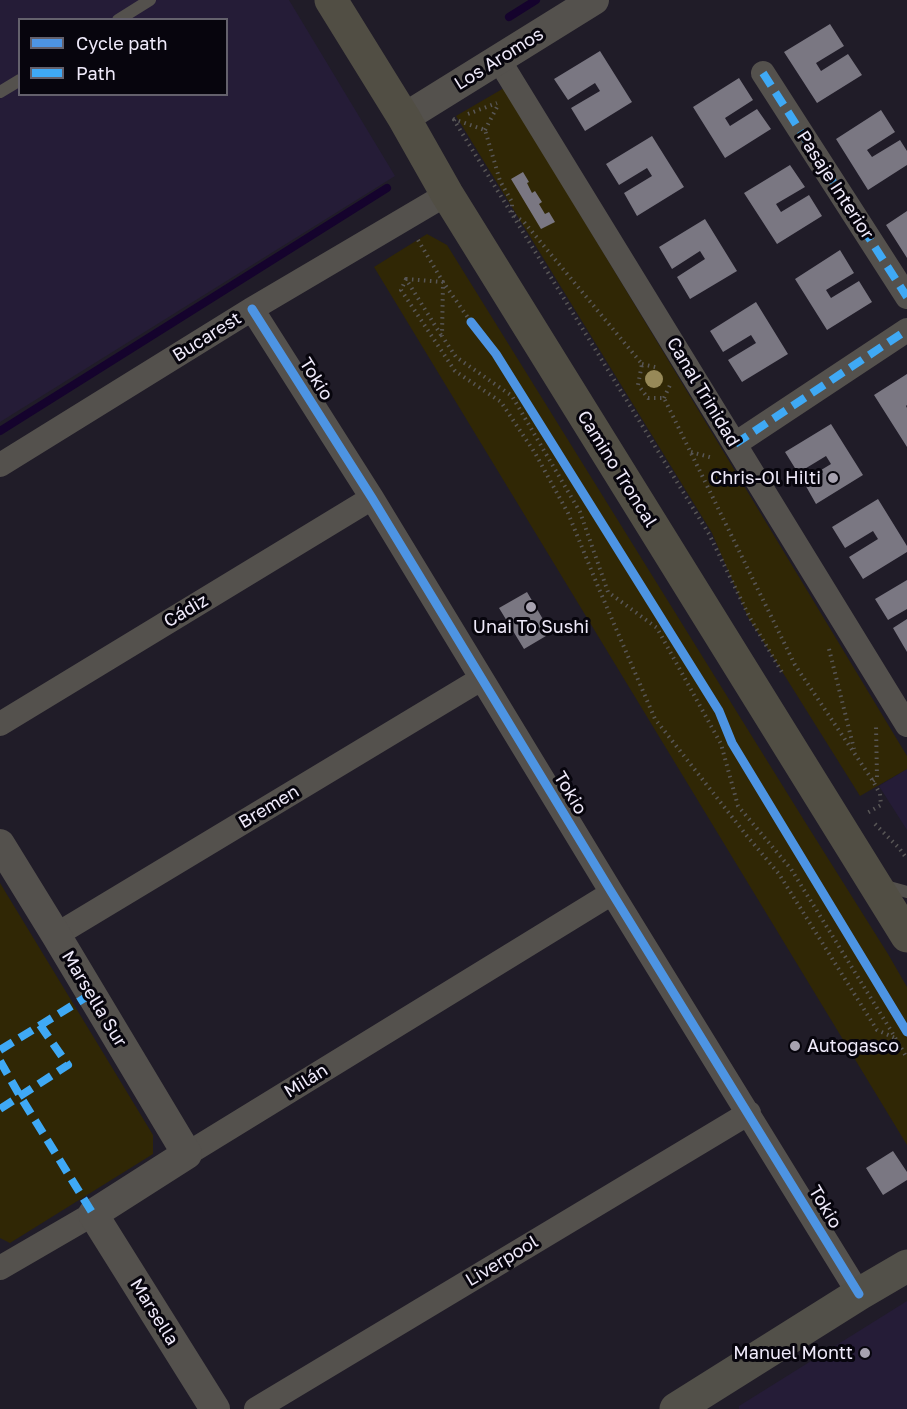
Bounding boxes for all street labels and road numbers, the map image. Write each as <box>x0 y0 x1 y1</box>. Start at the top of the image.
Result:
street label: Los Aromos <box>450 23 548 95</box>
street label: Pasaje Interior <box>792 127 878 243</box>
street label: Bucarest <box>169 307 245 367</box>
street label: Canal Trinidad <box>662 334 744 450</box>
street label: Tokio <box>295 354 337 404</box>
street label: Camino Troncal <box>572 407 662 531</box>
street label: Cádiz <box>160 590 212 632</box>
street label: Tokio <box>549 768 591 818</box>
street label: Bremen <box>235 781 303 833</box>
street label: Marsella Sur <box>57 947 131 1051</box>
street label: Milán <box>280 1059 332 1103</box>
street label: Tokio <box>804 1182 846 1232</box>
street label: Liverpool <box>462 1231 542 1291</box>
street label: Marsella <box>125 1275 183 1349</box>

